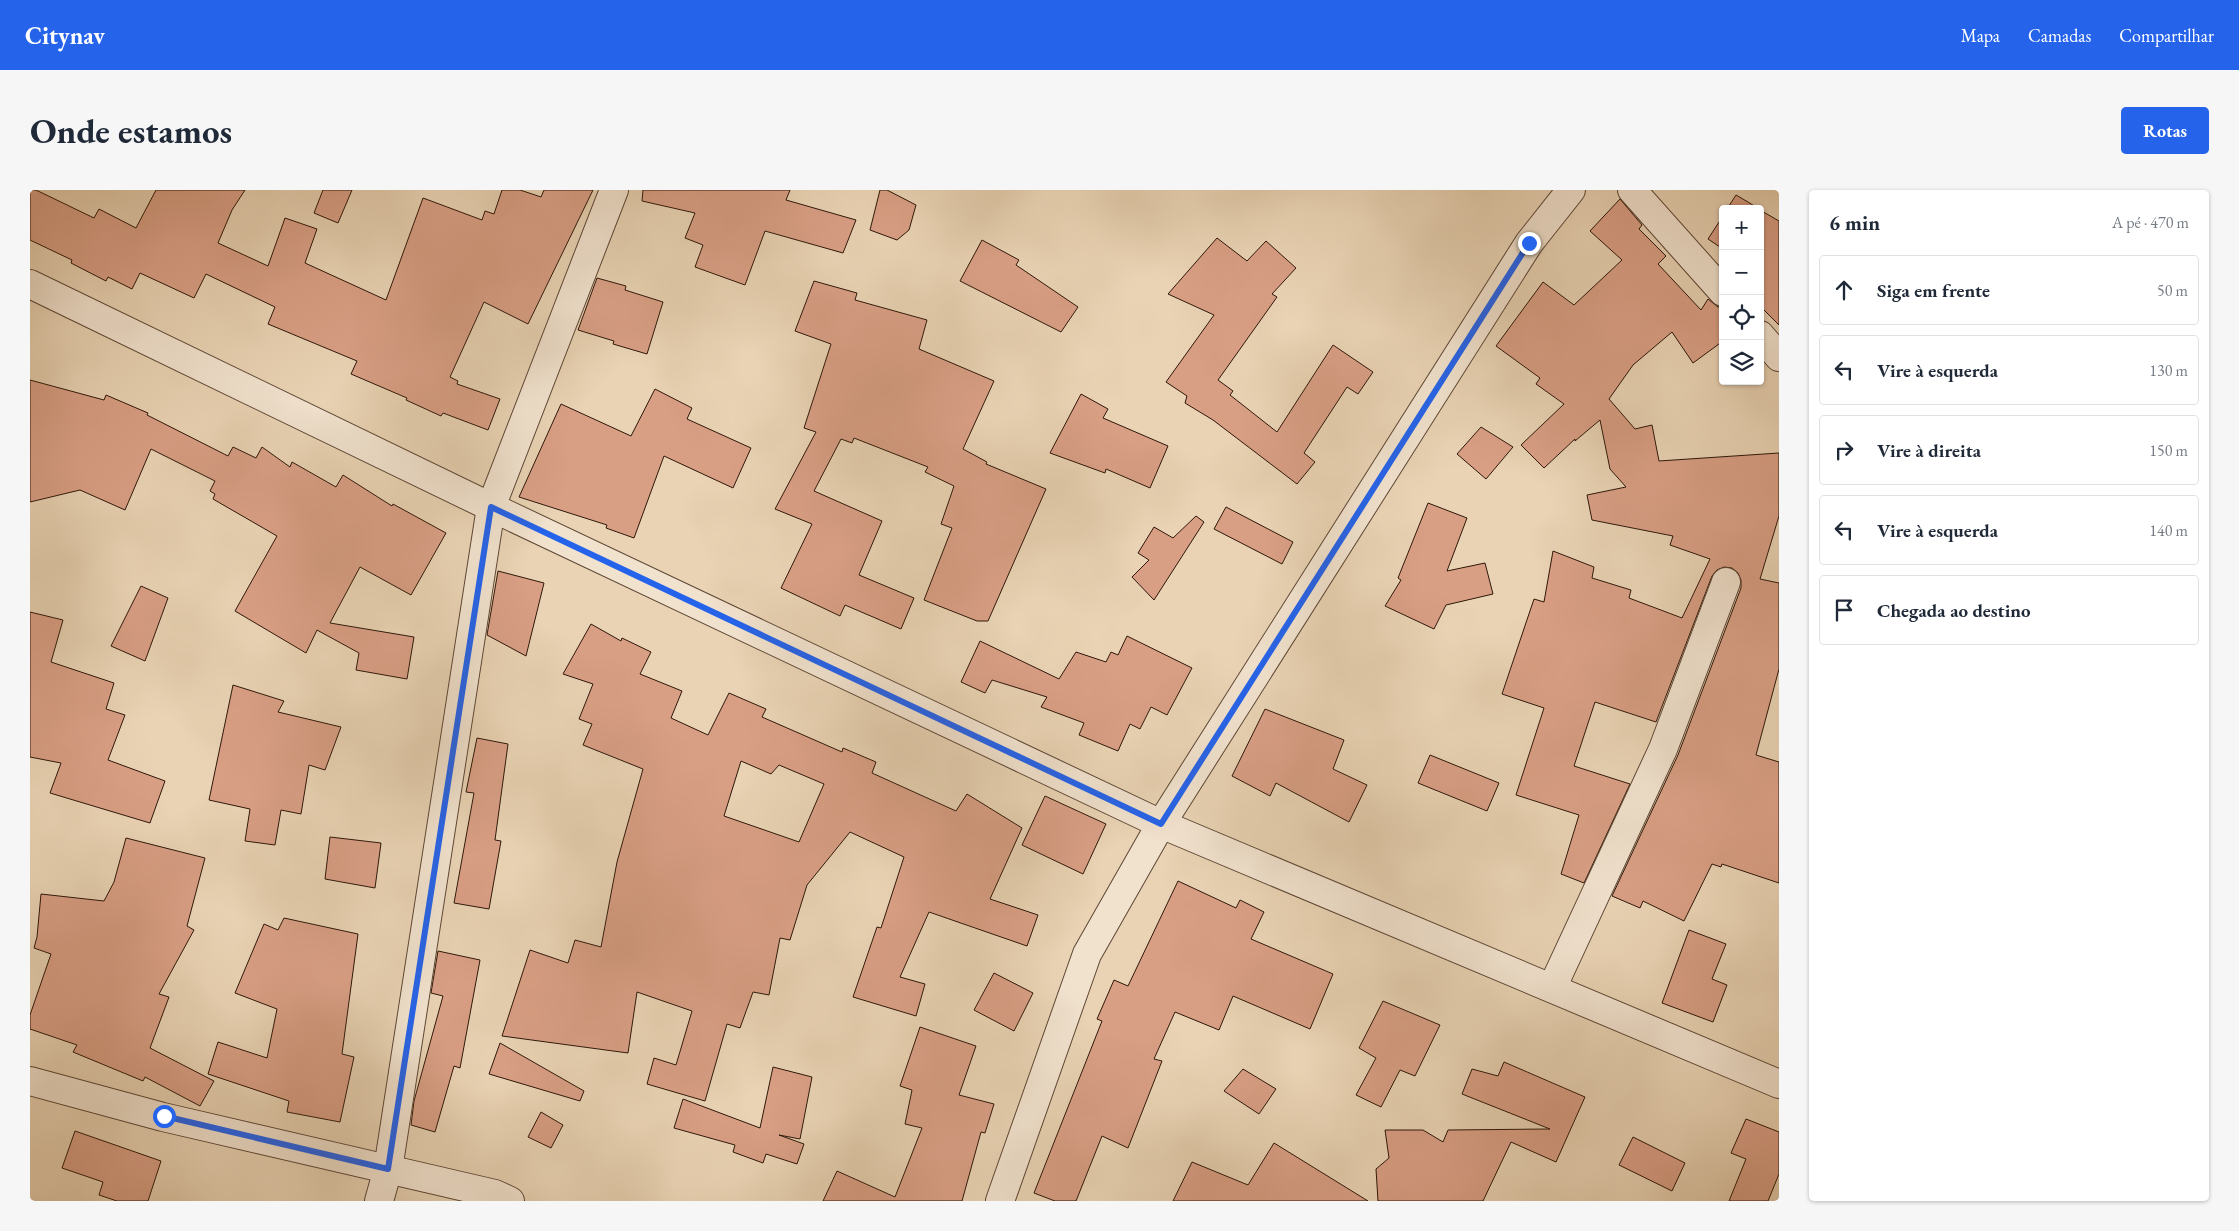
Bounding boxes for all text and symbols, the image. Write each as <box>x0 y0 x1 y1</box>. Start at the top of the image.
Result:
text: Citynav <box>25 20 105 51</box>
text: Mapa <box>1961 24 2000 47</box>
text: Camadas <box>2028 24 2091 47</box>
text: Compartilhar <box>2119 24 2214 47</box>
button: Rotas <box>2121 107 2209 154</box>
text: Onde estamos <box>30 108 232 153</box>
map controls <box>1719 205 1764 385</box>
button: + <box>1719 205 1764 250</box>
text: 6 min <box>1829 209 1880 236</box>
text: A pé · 470 m <box>2112 212 2189 233</box>
route end <box>1518 232 1541 255</box>
button: − <box>1719 250 1764 295</box>
icon: ahead <box>1830 276 1858 304</box>
text: Siga em frente <box>1877 278 1990 303</box>
text: 50 m <box>2157 280 2188 301</box>
button: locate <box>1719 295 1764 340</box>
button: layers <box>1719 340 1764 385</box>
icon: left <box>1830 356 1858 384</box>
text: Vire à esquerda <box>1877 358 1998 383</box>
text: 130 m <box>2149 360 2188 381</box>
icon: right <box>1830 436 1858 464</box>
text: Vire à direita <box>1877 438 1981 463</box>
text: 150 m <box>2149 440 2188 461</box>
icon: left <box>1830 516 1858 544</box>
text: Vire à esquerda <box>1877 518 1998 543</box>
text: 140 m <box>2149 520 2188 541</box>
icon: arrive <box>1830 596 1858 624</box>
text: Chegada ao destino <box>1877 598 2031 623</box>
route start <box>153 1105 176 1128</box>

